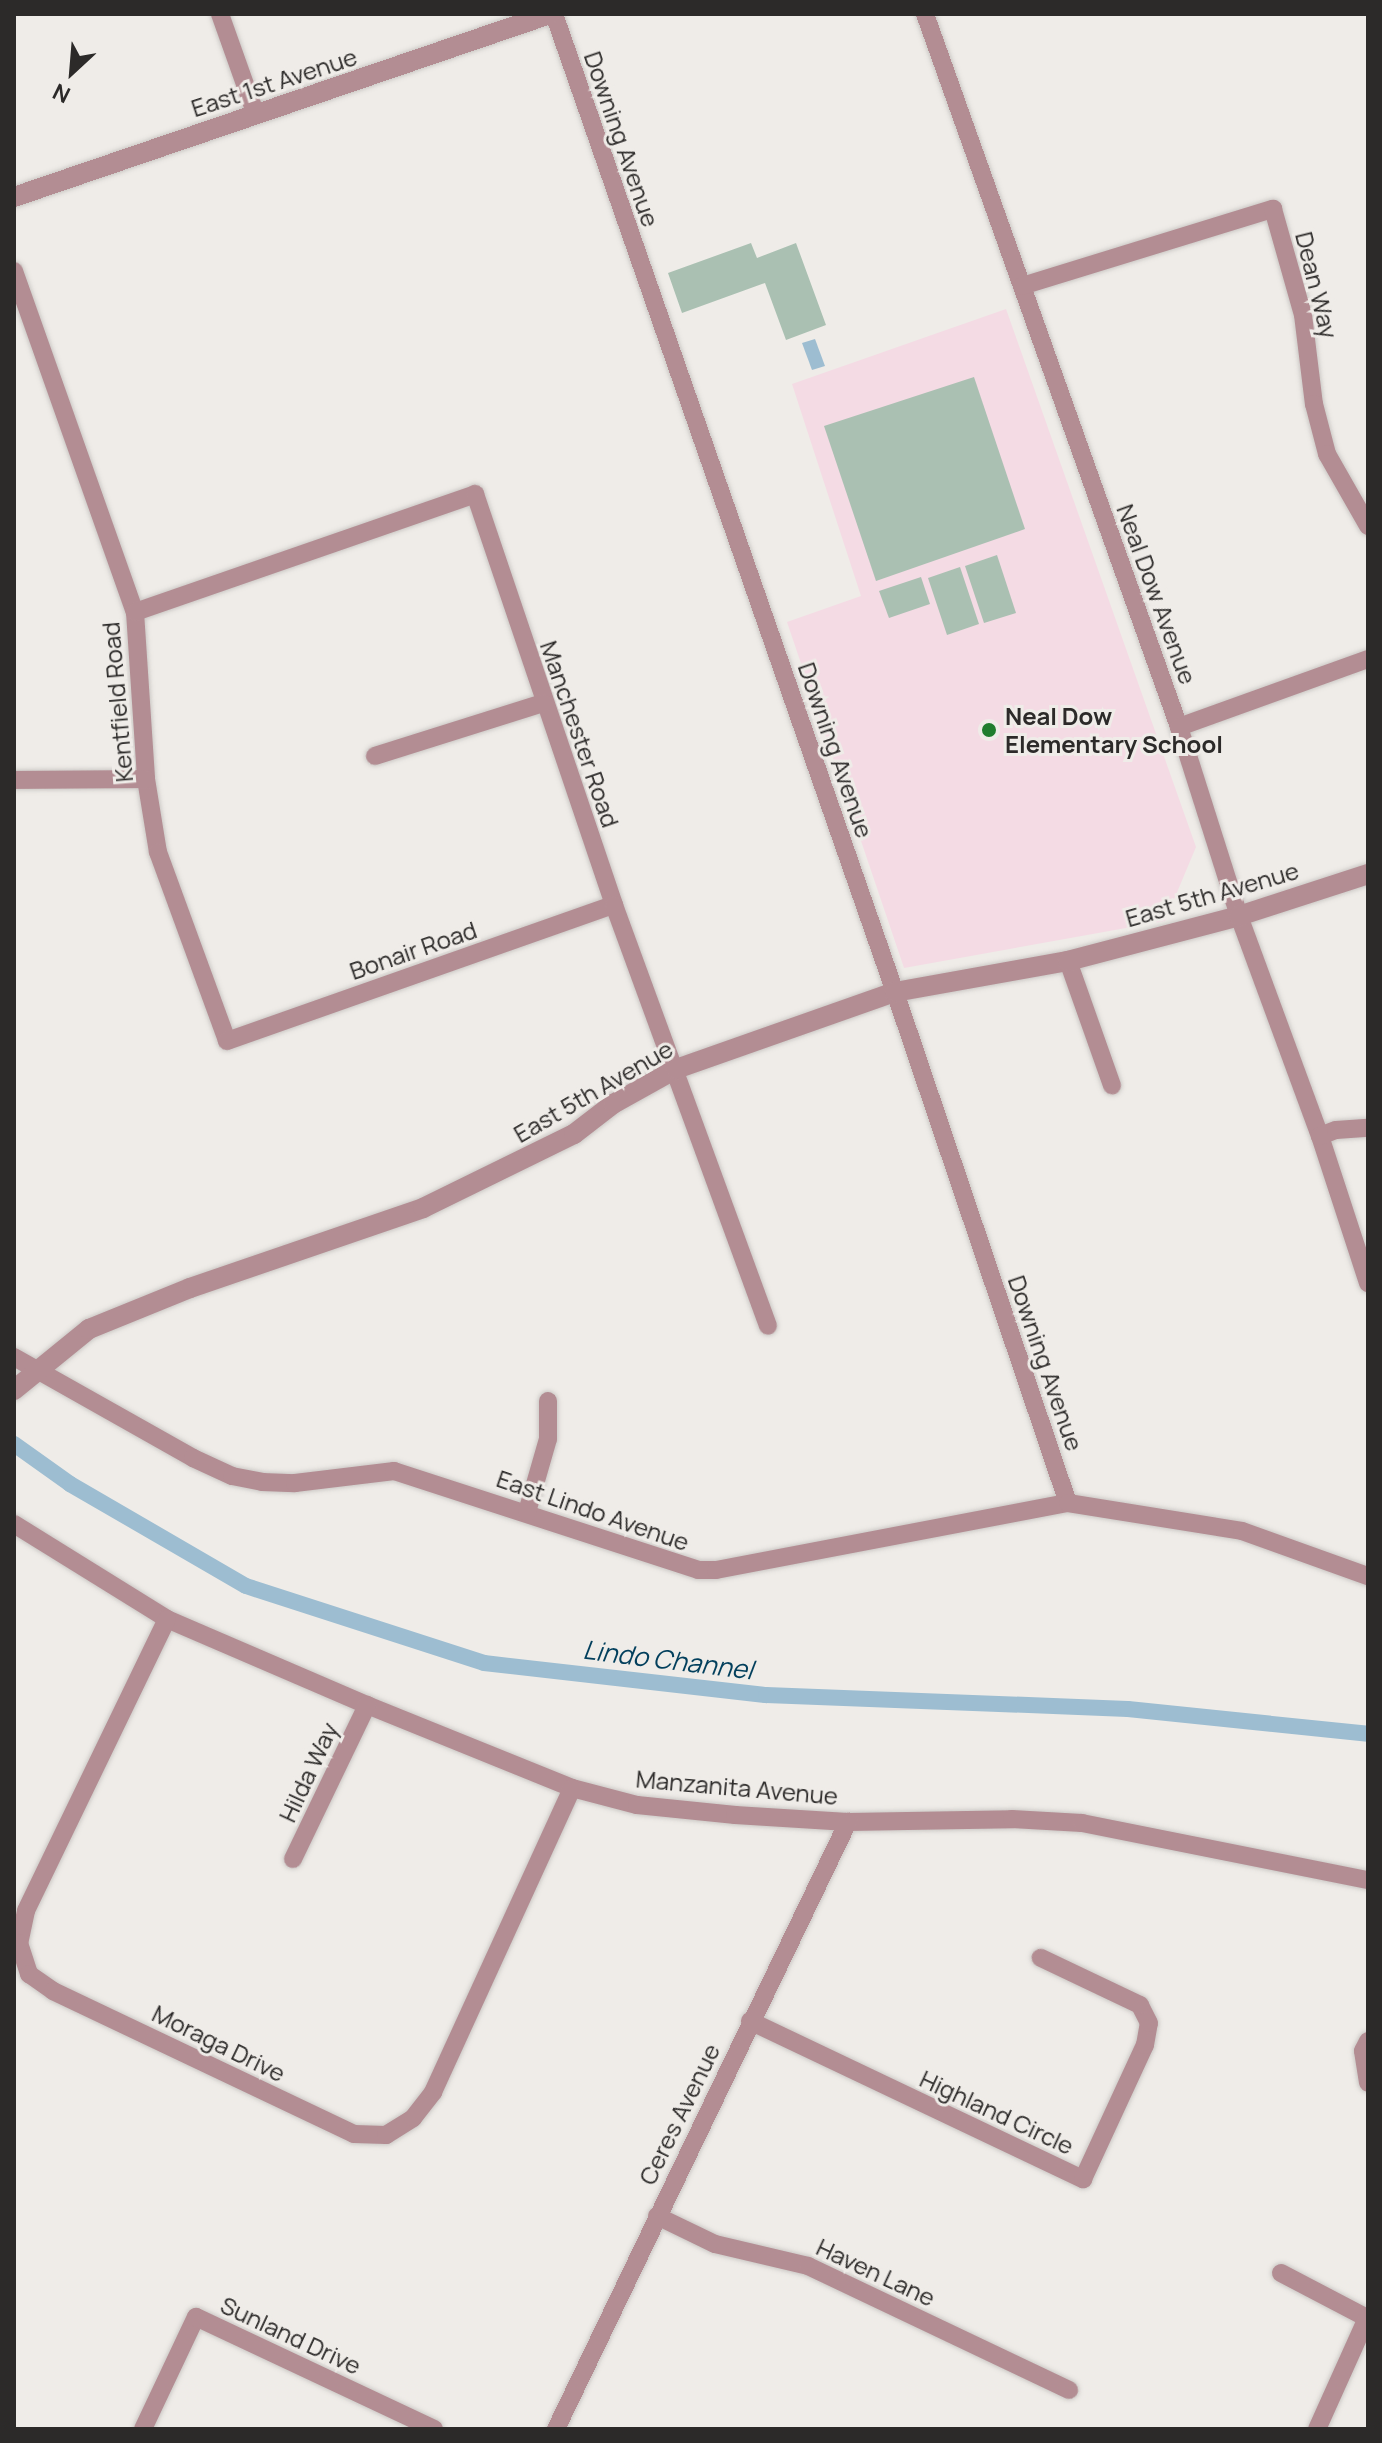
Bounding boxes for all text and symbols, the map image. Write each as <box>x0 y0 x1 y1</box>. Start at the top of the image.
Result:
north arrow <box>32 32 112 112</box>
street label: East 1st Avenue <box>187 42 361 122</box>
street label: Downing Avenue <box>579 48 665 230</box>
text: N <box>48 77 75 111</box>
street label: Dean Way <box>1290 229 1344 341</box>
street label: Neal Dow Avenue <box>1111 500 1203 688</box>
street label: Kentfield Road <box>96 621 138 783</box>
street label: Manchester Road <box>535 637 625 831</box>
street label: Downing Avenue <box>793 659 879 841</box>
place label: Neal Dow Elementary School <box>1005 702 1223 758</box>
marker: Neal Dow Elementary School <box>980 721 998 739</box>
street label: East 5th Avenue <box>1122 856 1302 932</box>
street label: Bonair Road <box>346 915 480 985</box>
street label: East 5th Avenue <box>508 1034 678 1148</box>
street label: Downing Avenue <box>1003 1272 1089 1454</box>
street label: East Lindo Avenue <box>493 1464 693 1556</box>
water label: Lindo Channel <box>581 1634 755 1686</box>
street label: Hilda Way <box>272 1718 344 1826</box>
street label: Manzanita Avenue <box>635 1764 839 1810</box>
street label: Moraga Drive <box>148 1998 290 2088</box>
street label: Ceres Avenue <box>632 2039 726 2189</box>
street label: Highland Circle <box>916 2064 1078 2160</box>
street label: Haven Lane <box>812 2232 940 2312</box>
street label: Sunland Drive <box>216 2290 366 2380</box>

